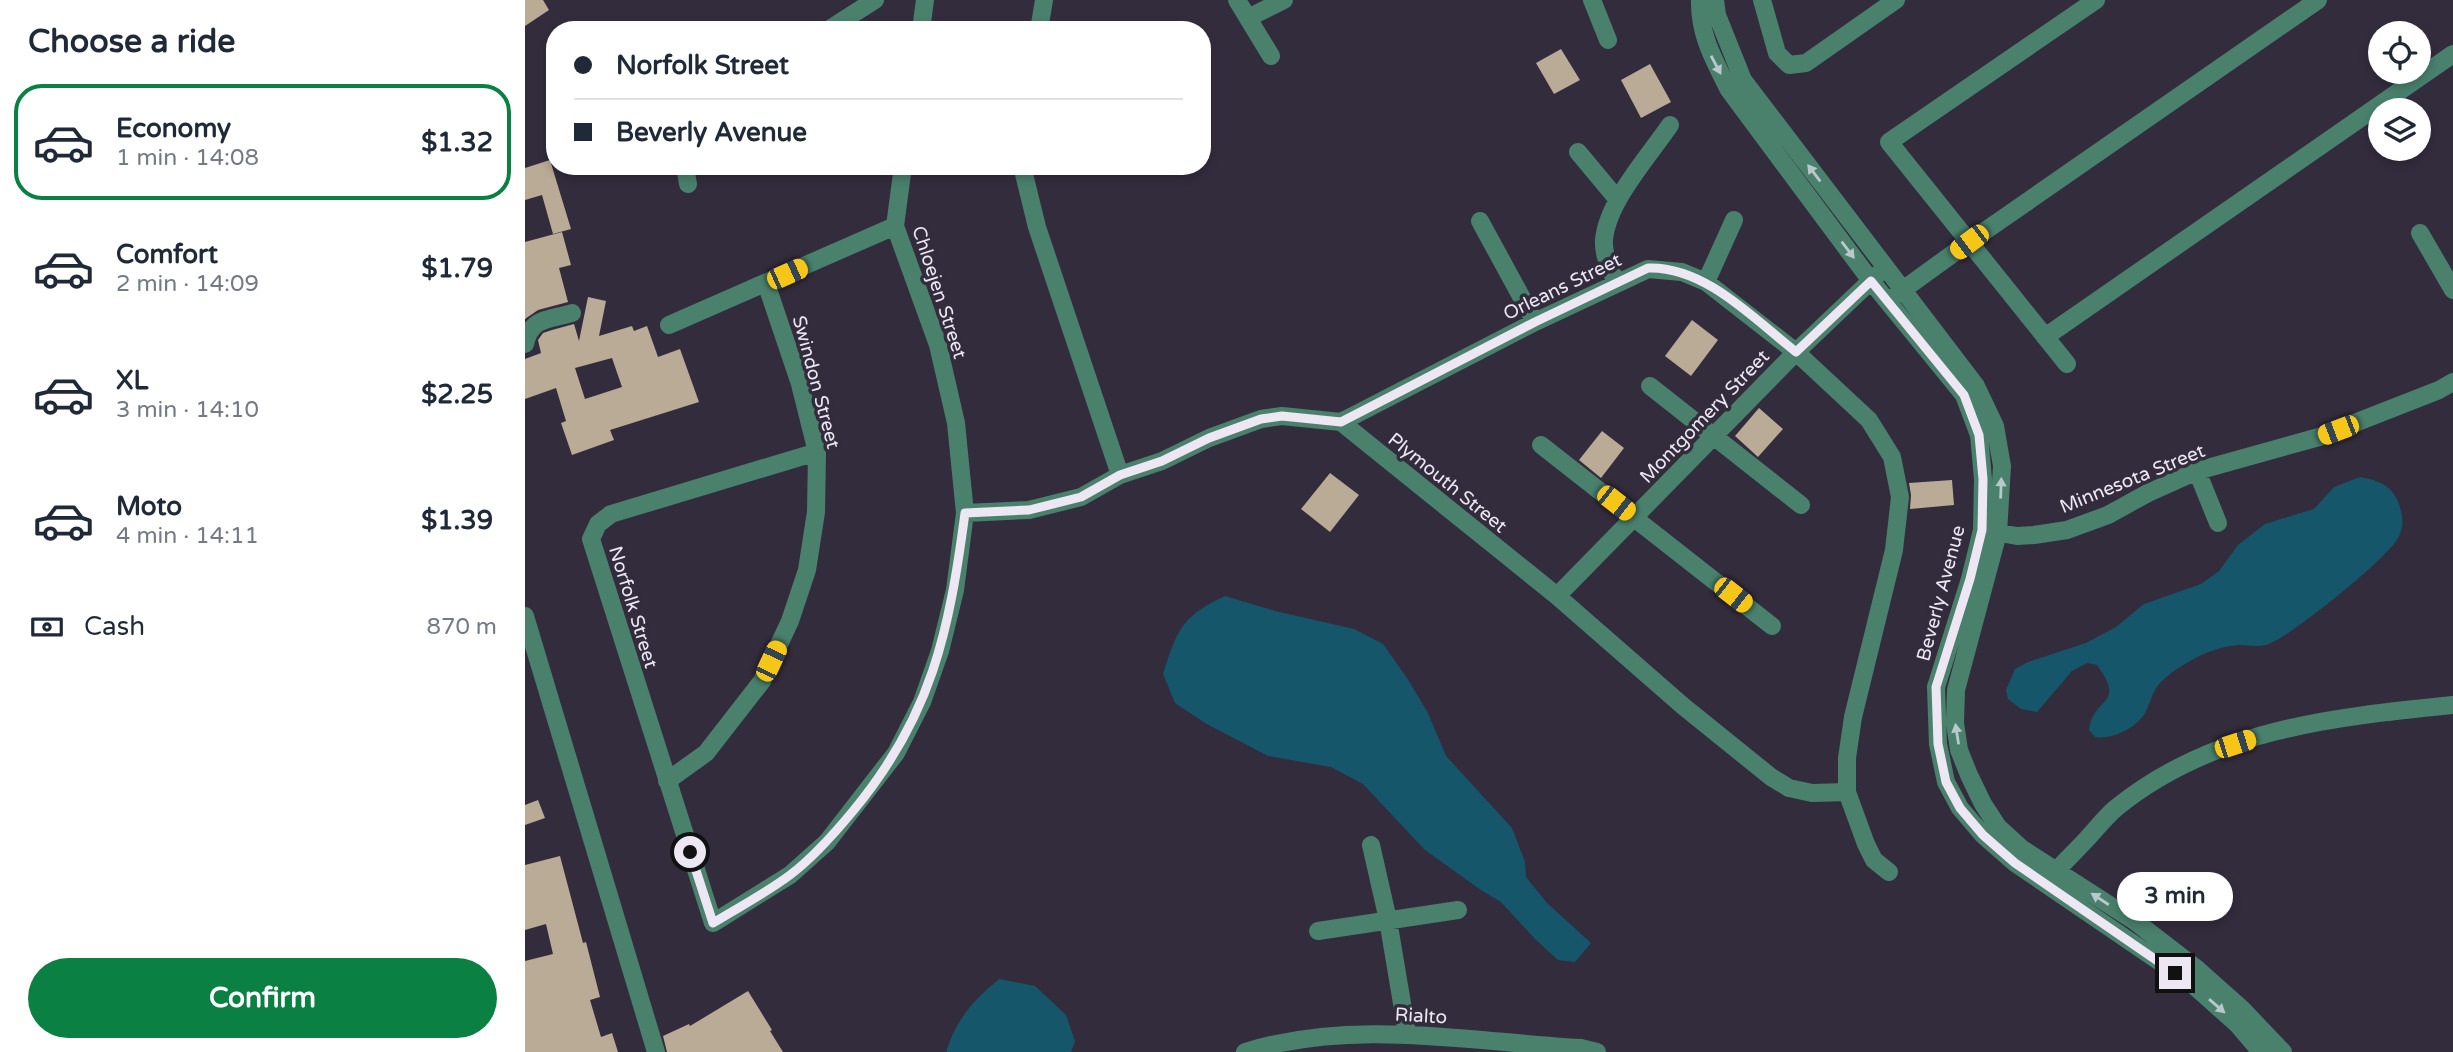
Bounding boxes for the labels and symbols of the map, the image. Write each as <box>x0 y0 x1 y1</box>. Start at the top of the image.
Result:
one-way arrow <box>1710 55 1722 75</box>
one-way arrow <box>1806 165 1821 183</box>
car <box>1946 221 1993 263</box>
street label: Chloejen Street <box>907 223 971 361</box>
one-way arrow <box>1841 241 1855 259</box>
street label: Orleans Street <box>1500 249 1625 325</box>
car <box>764 256 811 292</box>
street label: Swindon Street <box>788 313 844 451</box>
street label: Montgomery Street <box>1635 346 1774 488</box>
car <box>2315 413 2362 447</box>
street label: Plymouth Street <box>1384 428 1511 537</box>
street label: Minnesota Street <box>2057 440 2208 518</box>
one-way arrow <box>1995 477 2007 499</box>
car <box>1593 482 1640 524</box>
street label: Beverly Avenue <box>1912 523 1970 664</box>
street label: Norfolk Street <box>604 544 662 671</box>
car <box>1710 574 1757 616</box>
car <box>753 638 790 684</box>
one-way arrow <box>1951 723 1962 745</box>
car <box>2212 728 2259 760</box>
route start <box>674 836 706 868</box>
callout: 3 min <box>2117 872 2233 920</box>
one-way arrow <box>2090 892 2110 905</box>
route end <box>2159 957 2191 989</box>
one-way arrow <box>2208 998 2225 1013</box>
street label: Rialto <box>1394 1004 1448 1028</box>

